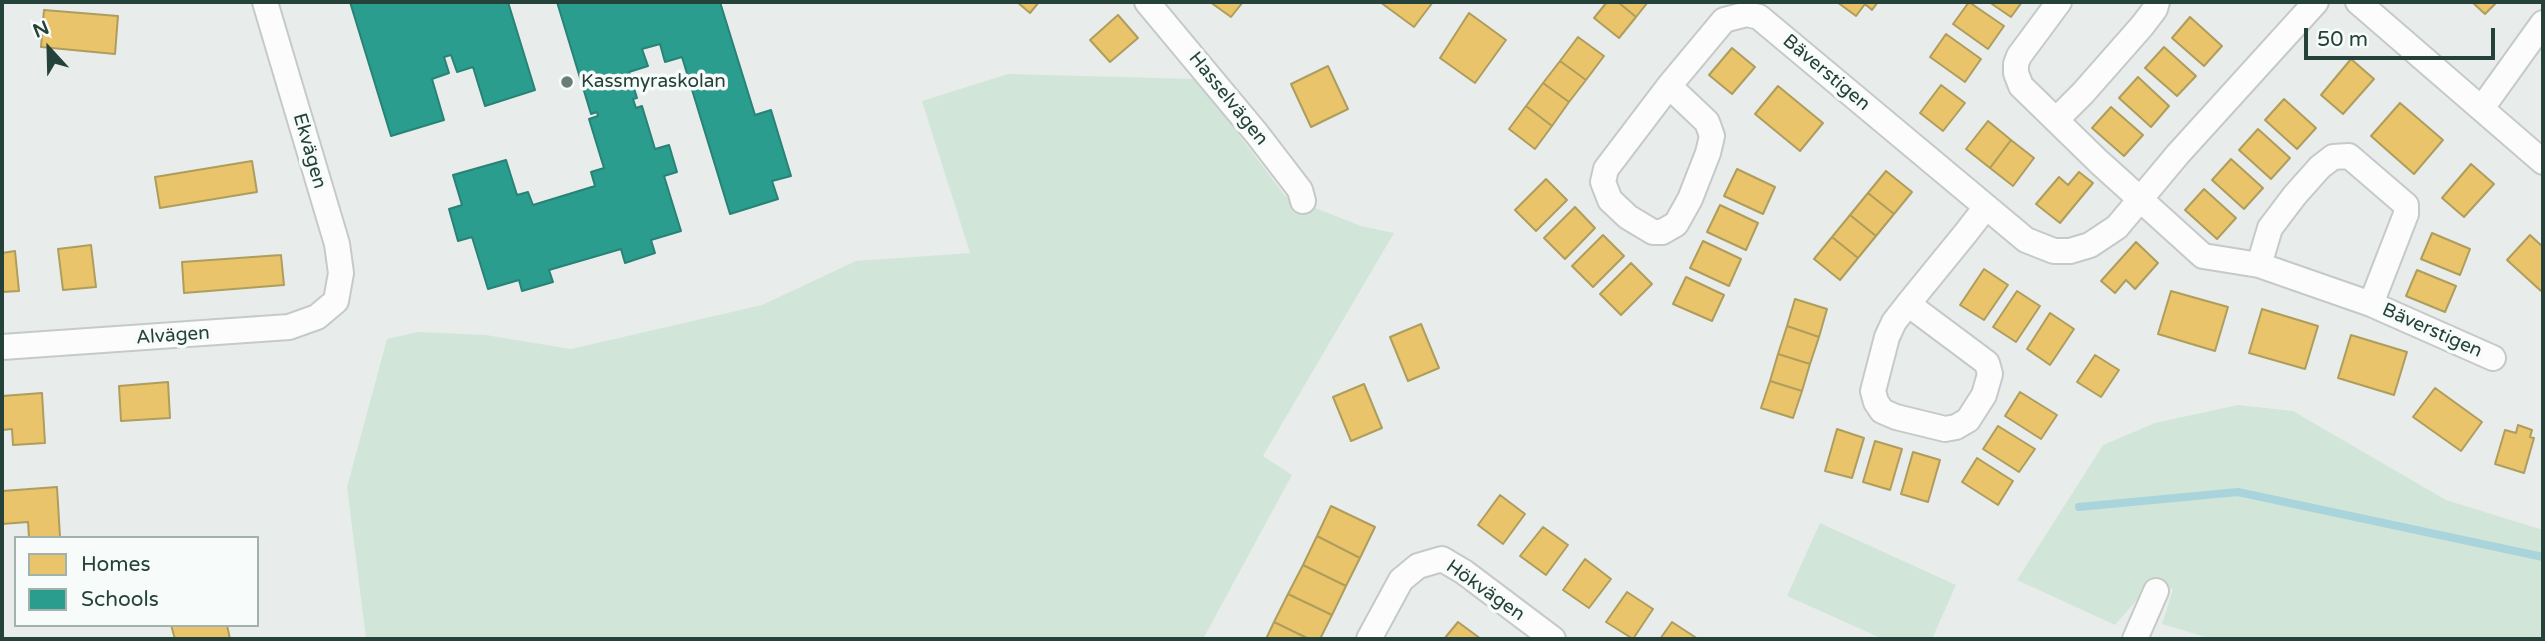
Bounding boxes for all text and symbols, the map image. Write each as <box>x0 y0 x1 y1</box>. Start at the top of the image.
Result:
north arrow <box>14 14 84 84</box>
scale bar <box>2307 14 2498 58</box>
text: N <box>30 16 52 43</box>
text: 50 m <box>2317 27 2368 52</box>
street label: Bäverstigen <box>1778 30 1874 116</box>
street label: Hasselvägen <box>1183 48 1273 150</box>
place label: Kassmyraskolan <box>581 71 726 93</box>
marker: Kassmyraskolan <box>559 74 575 90</box>
street label: Ekvägen <box>287 111 331 191</box>
street label: Bäverstigen <box>2378 299 2486 363</box>
street label: Alvägen <box>135 322 211 350</box>
legend <box>14 536 259 627</box>
text: Homes <box>81 552 151 577</box>
street label: Hökvägen <box>1441 556 1529 626</box>
text: Schools <box>81 587 159 612</box>

